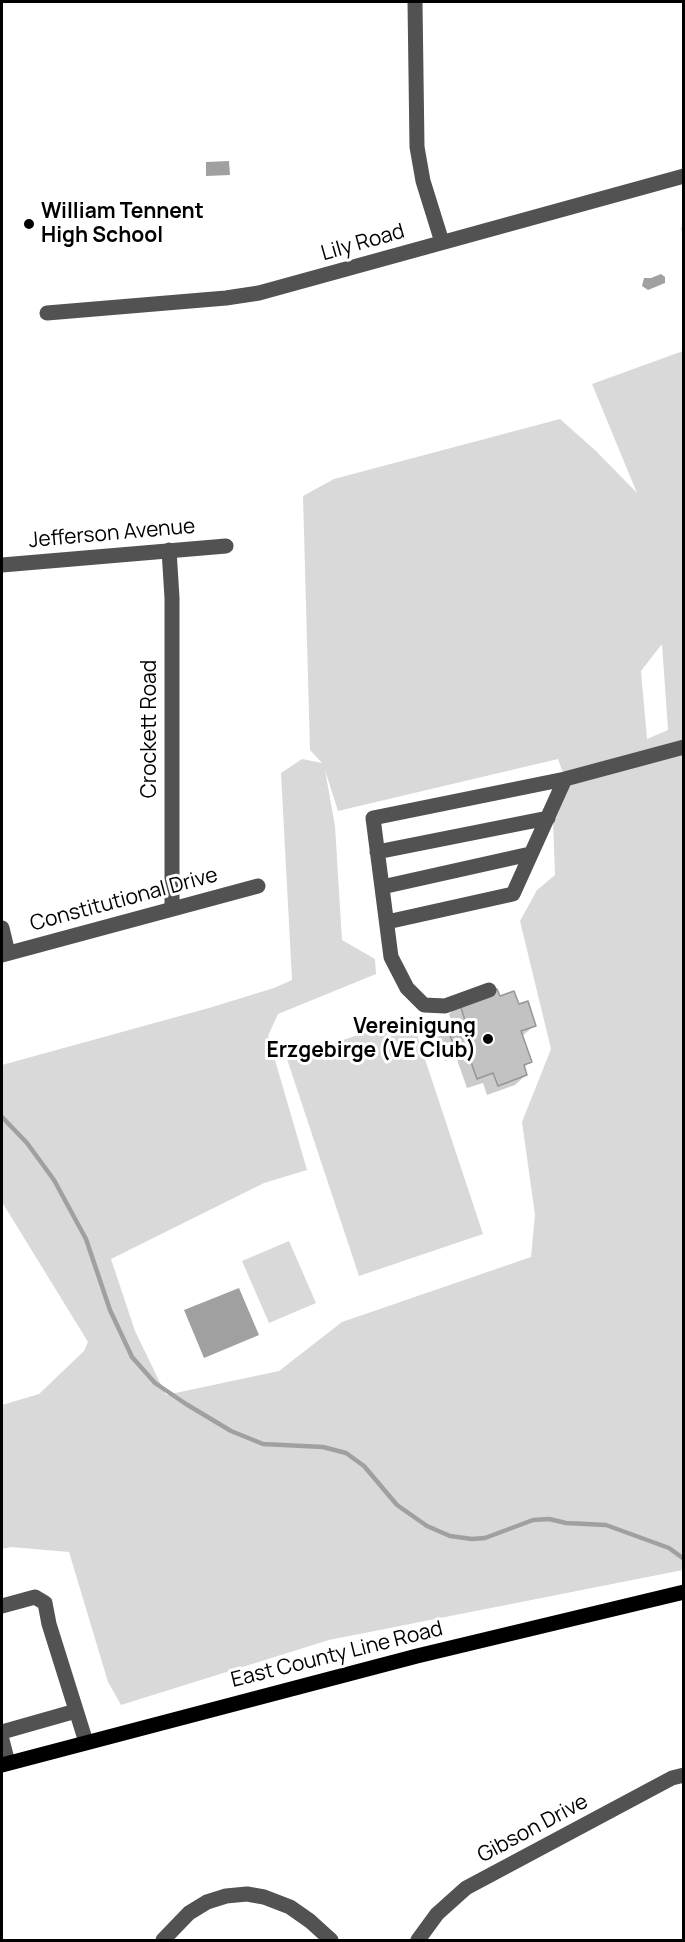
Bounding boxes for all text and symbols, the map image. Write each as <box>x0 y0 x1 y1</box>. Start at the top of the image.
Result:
place label: William Tennent High School <box>41 199 204 249</box>
marker: William Tennent High School <box>22 217 36 231</box>
street label: Lily Road <box>318 219 408 267</box>
street label: Jefferson Avenue <box>28 514 196 554</box>
street label: Crockett Road <box>137 660 163 798</box>
street label: Constitutional Drive <box>27 863 221 937</box>
place label: Vereinigung Erzgebirge (VE Club) <box>266 1014 476 1064</box>
marker: Vereinigung Erzgebirge (VE Club) <box>481 1032 495 1046</box>
street label: East County Line Road <box>229 1616 445 1694</box>
street label: Gibson Drive <box>474 1789 592 1869</box>

